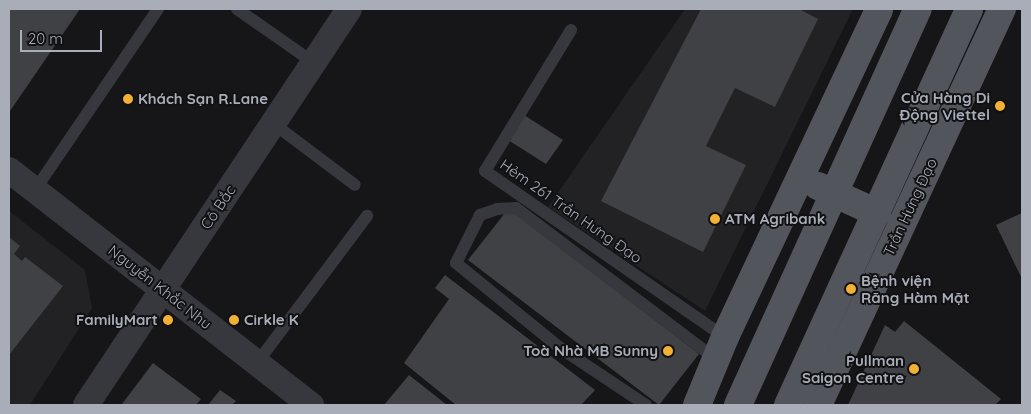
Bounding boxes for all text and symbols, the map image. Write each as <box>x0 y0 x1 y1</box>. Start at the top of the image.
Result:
scale bar <box>22 20 105 52</box>
text: 20 m <box>28 29 63 48</box>
place label: Cửa Hàng Di Động Viettel <box>900 88 990 123</box>
place label: Khách Sạn R.Lane <box>138 90 268 108</box>
marker: Khách Sạn R.Lane <box>122 93 134 105</box>
marker: Cửa Hàng Di Động Viettel <box>994 100 1006 112</box>
street label: Hẻm 261 Trần Hưng Đạo <box>497 155 645 267</box>
street label: Trần Hưng Đạo <box>879 155 941 259</box>
street label: Cô Bắc <box>197 181 239 233</box>
place label: ATM Agribank <box>725 210 825 228</box>
marker: ATM Agribank <box>709 213 721 225</box>
street label: Nguyễn Khắc Nhu <box>105 241 215 333</box>
place label: Bệnh viện Răng Hàm Mặt <box>861 271 970 306</box>
marker: Bệnh viện Răng Hàm Mặt <box>845 283 857 295</box>
place label: FamilyMart <box>76 311 158 329</box>
place label: Cirkle K <box>244 311 299 329</box>
marker: FamilyMart <box>162 314 174 326</box>
marker: Cirkle K <box>228 314 240 326</box>
place label: Toà Nhà MB Sunny <box>523 342 658 360</box>
marker: Toà Nhà MB Sunny <box>662 345 674 357</box>
place label: Pullman Saigon Centre <box>802 351 904 386</box>
marker: Pullman Saigon Centre <box>908 363 920 375</box>

